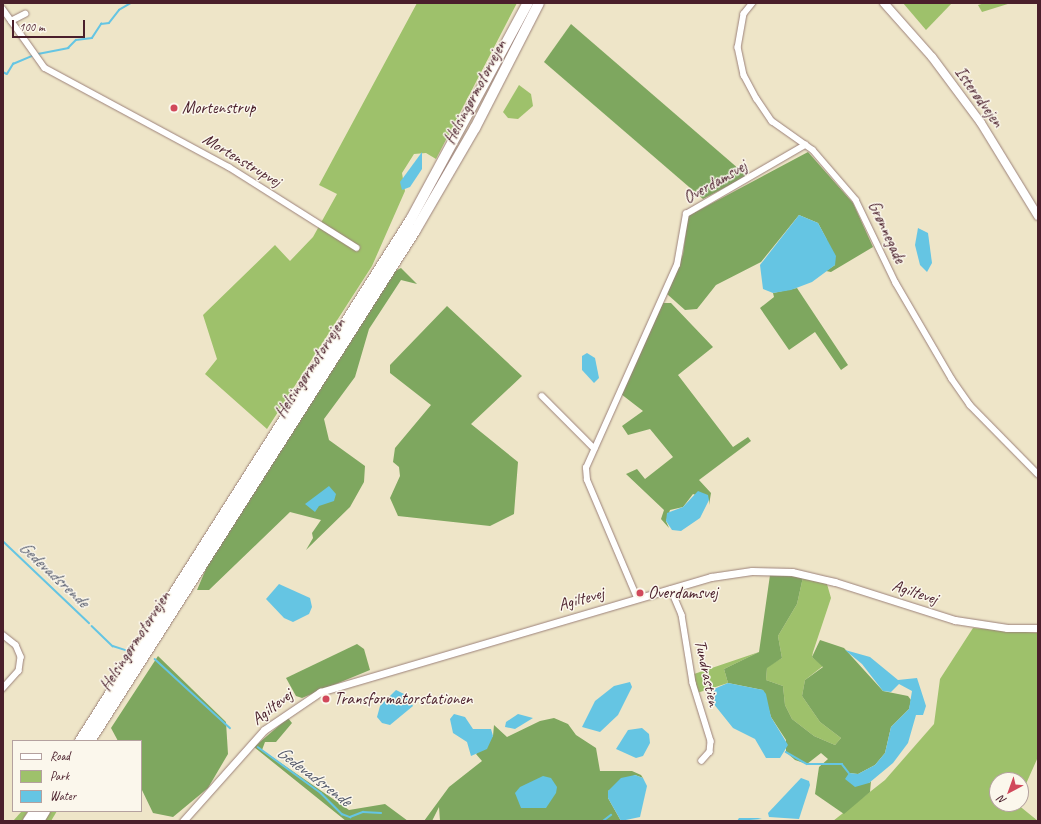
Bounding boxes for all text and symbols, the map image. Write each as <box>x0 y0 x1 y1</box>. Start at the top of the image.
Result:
scale bar <box>14 12 87 38</box>
text: 100 m <box>19 19 45 35</box>
street label: Helsingørmotorvejen <box>439 36 511 148</box>
street label: Isterødvejen <box>950 63 1008 131</box>
place label: Mortenstrup <box>182 98 255 118</box>
marker: Mortenstrup <box>169 103 179 113</box>
street label: Mortenstrupvej <box>199 129 285 191</box>
street label: Overdamsvej <box>680 156 750 208</box>
street label: Grønnegade <box>864 198 910 266</box>
street label: Helsingørmotorvejen <box>270 314 350 422</box>
water label: Gedevadsrende <box>15 536 93 612</box>
street label: Agiltevej <box>890 575 940 609</box>
street label: Agiltevej <box>556 583 606 615</box>
place label: Overdamsvej <box>648 583 718 603</box>
street label: Helsingørmotorvejen <box>95 587 175 695</box>
marker: Overdamsvej <box>635 588 645 598</box>
street label: Tundrastien <box>690 638 724 708</box>
street label: Agiltevej <box>247 685 297 729</box>
place label: Transformatorstationen <box>334 689 473 709</box>
marker: Transformatorstationen <box>321 694 331 704</box>
legend <box>12 740 142 812</box>
water label: Gedevadsrende <box>273 741 355 811</box>
text: Road <box>50 748 70 764</box>
text: Park <box>50 768 69 784</box>
north arrow <box>989 772 1029 812</box>
text: Water <box>50 788 76 804</box>
text: N <box>995 793 1009 808</box>

